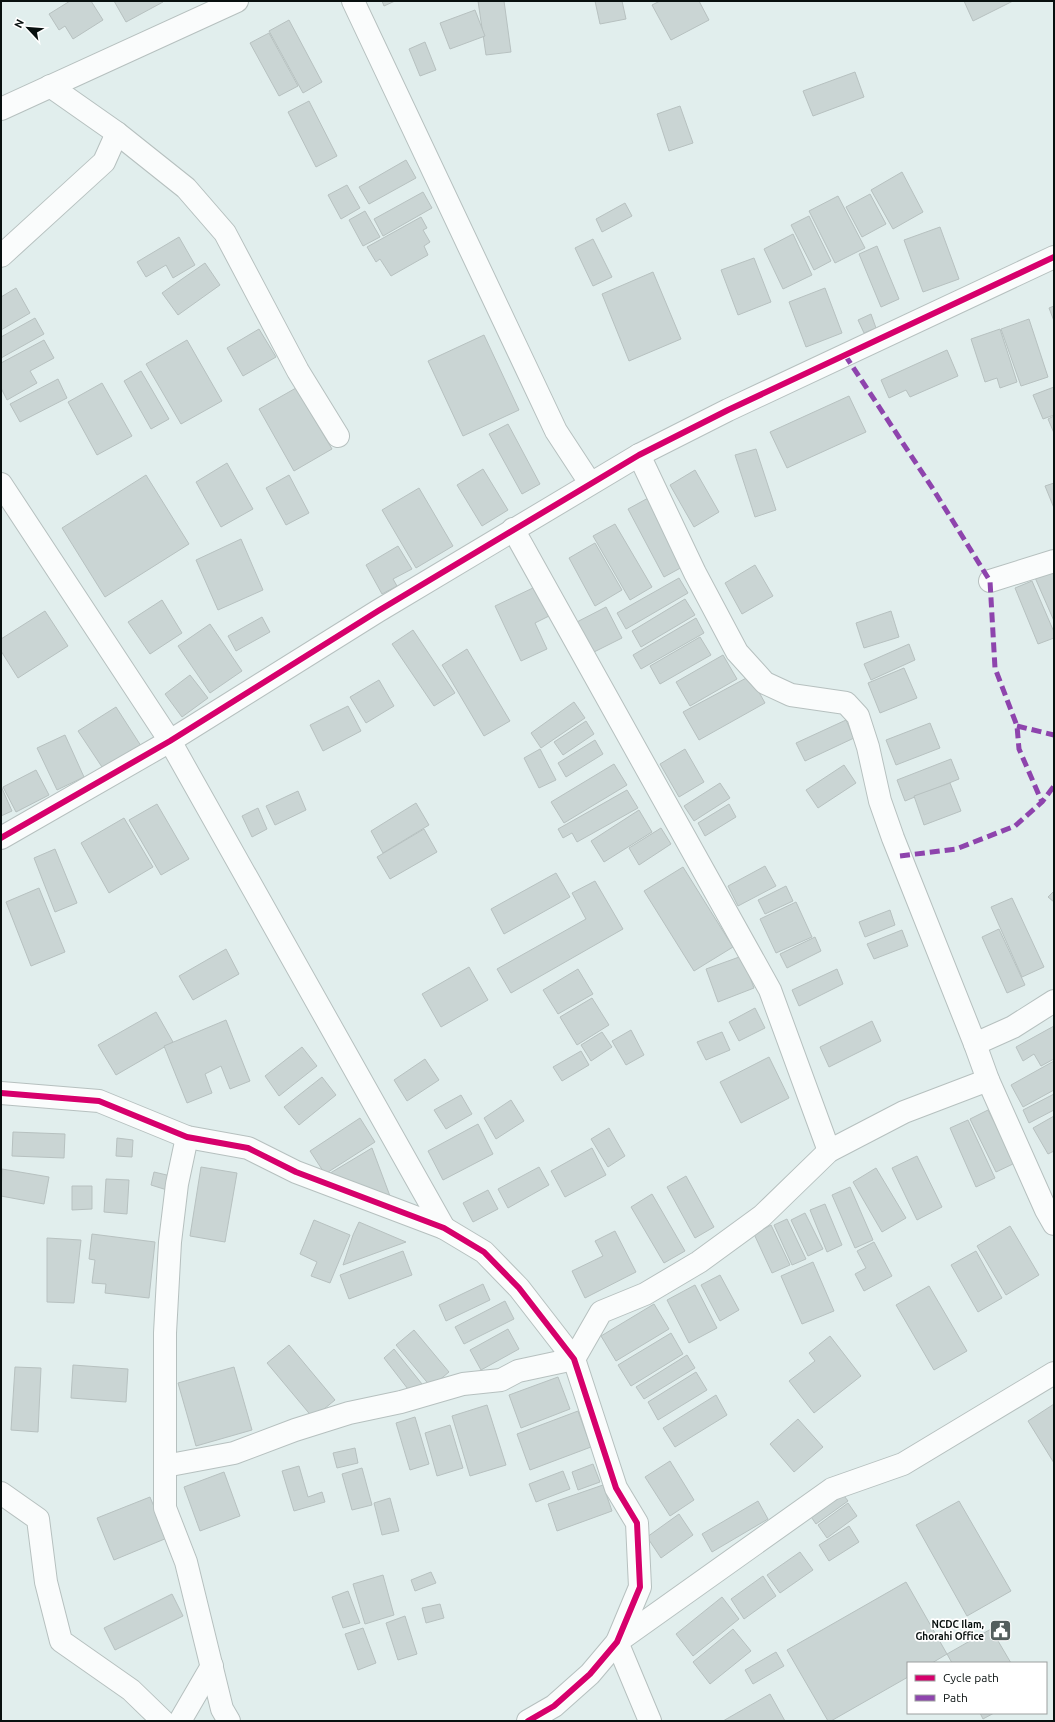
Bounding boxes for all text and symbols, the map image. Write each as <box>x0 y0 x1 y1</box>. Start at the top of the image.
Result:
north arrow <box>8 8 48 48</box>
text: N <box>12 17 26 30</box>
public building icon: NCDC Ilam, Ghorahi Office <box>987 1617 1013 1643</box>
place label: NCDC Ilam, Ghorahi Office <box>915 1619 985 1642</box>
legend <box>907 1662 1047 1714</box>
text: Cycle path <box>943 1671 999 1684</box>
text: Path <box>943 1691 968 1704</box>

